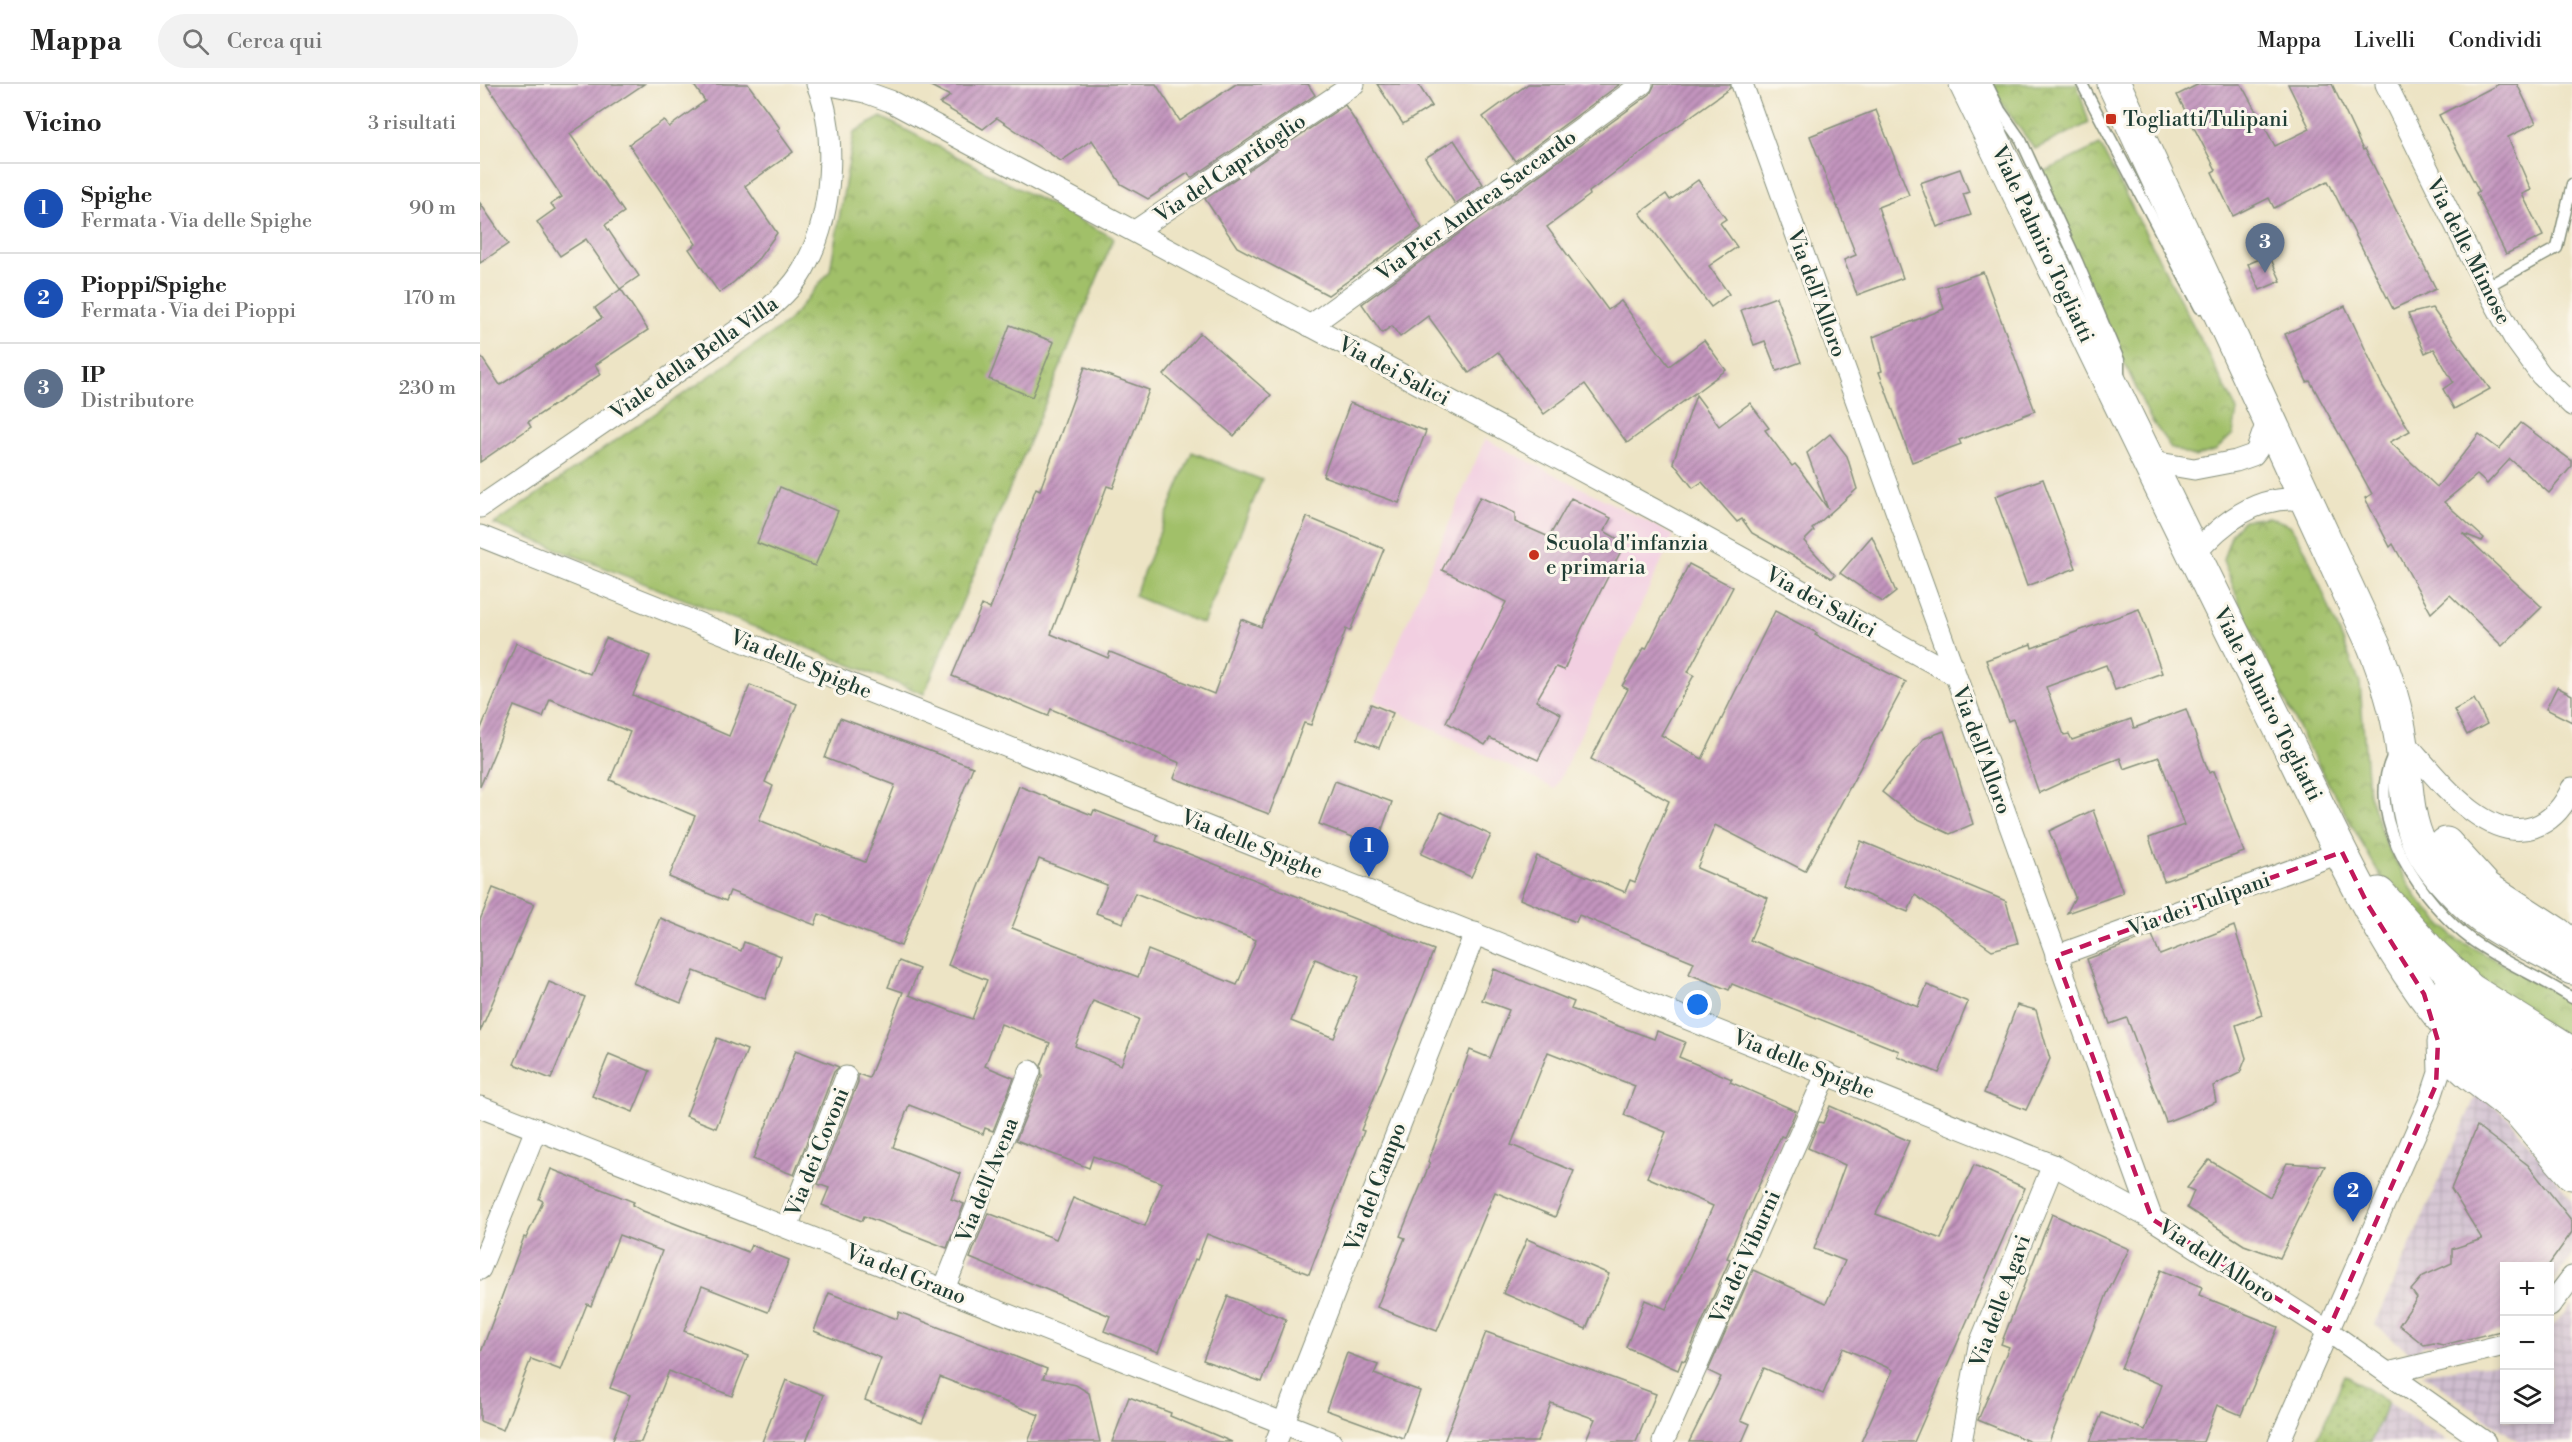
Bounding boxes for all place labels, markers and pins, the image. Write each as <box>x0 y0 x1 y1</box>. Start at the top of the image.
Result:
place label: Togliatti/Tulipani <box>2123 107 2289 133</box>
marker: Togliatti/Tulipani <box>2104 112 2118 126</box>
pin: 3 <box>2246 224 2284 273</box>
place label: Scuola d'infanzia e primaria <box>1546 531 1708 581</box>
marker: Scuola d'infanzia e primaria <box>1527 548 1541 562</box>
pin: 1 <box>1350 828 1388 877</box>
pin: 2 <box>2334 1172 2372 1222</box>

